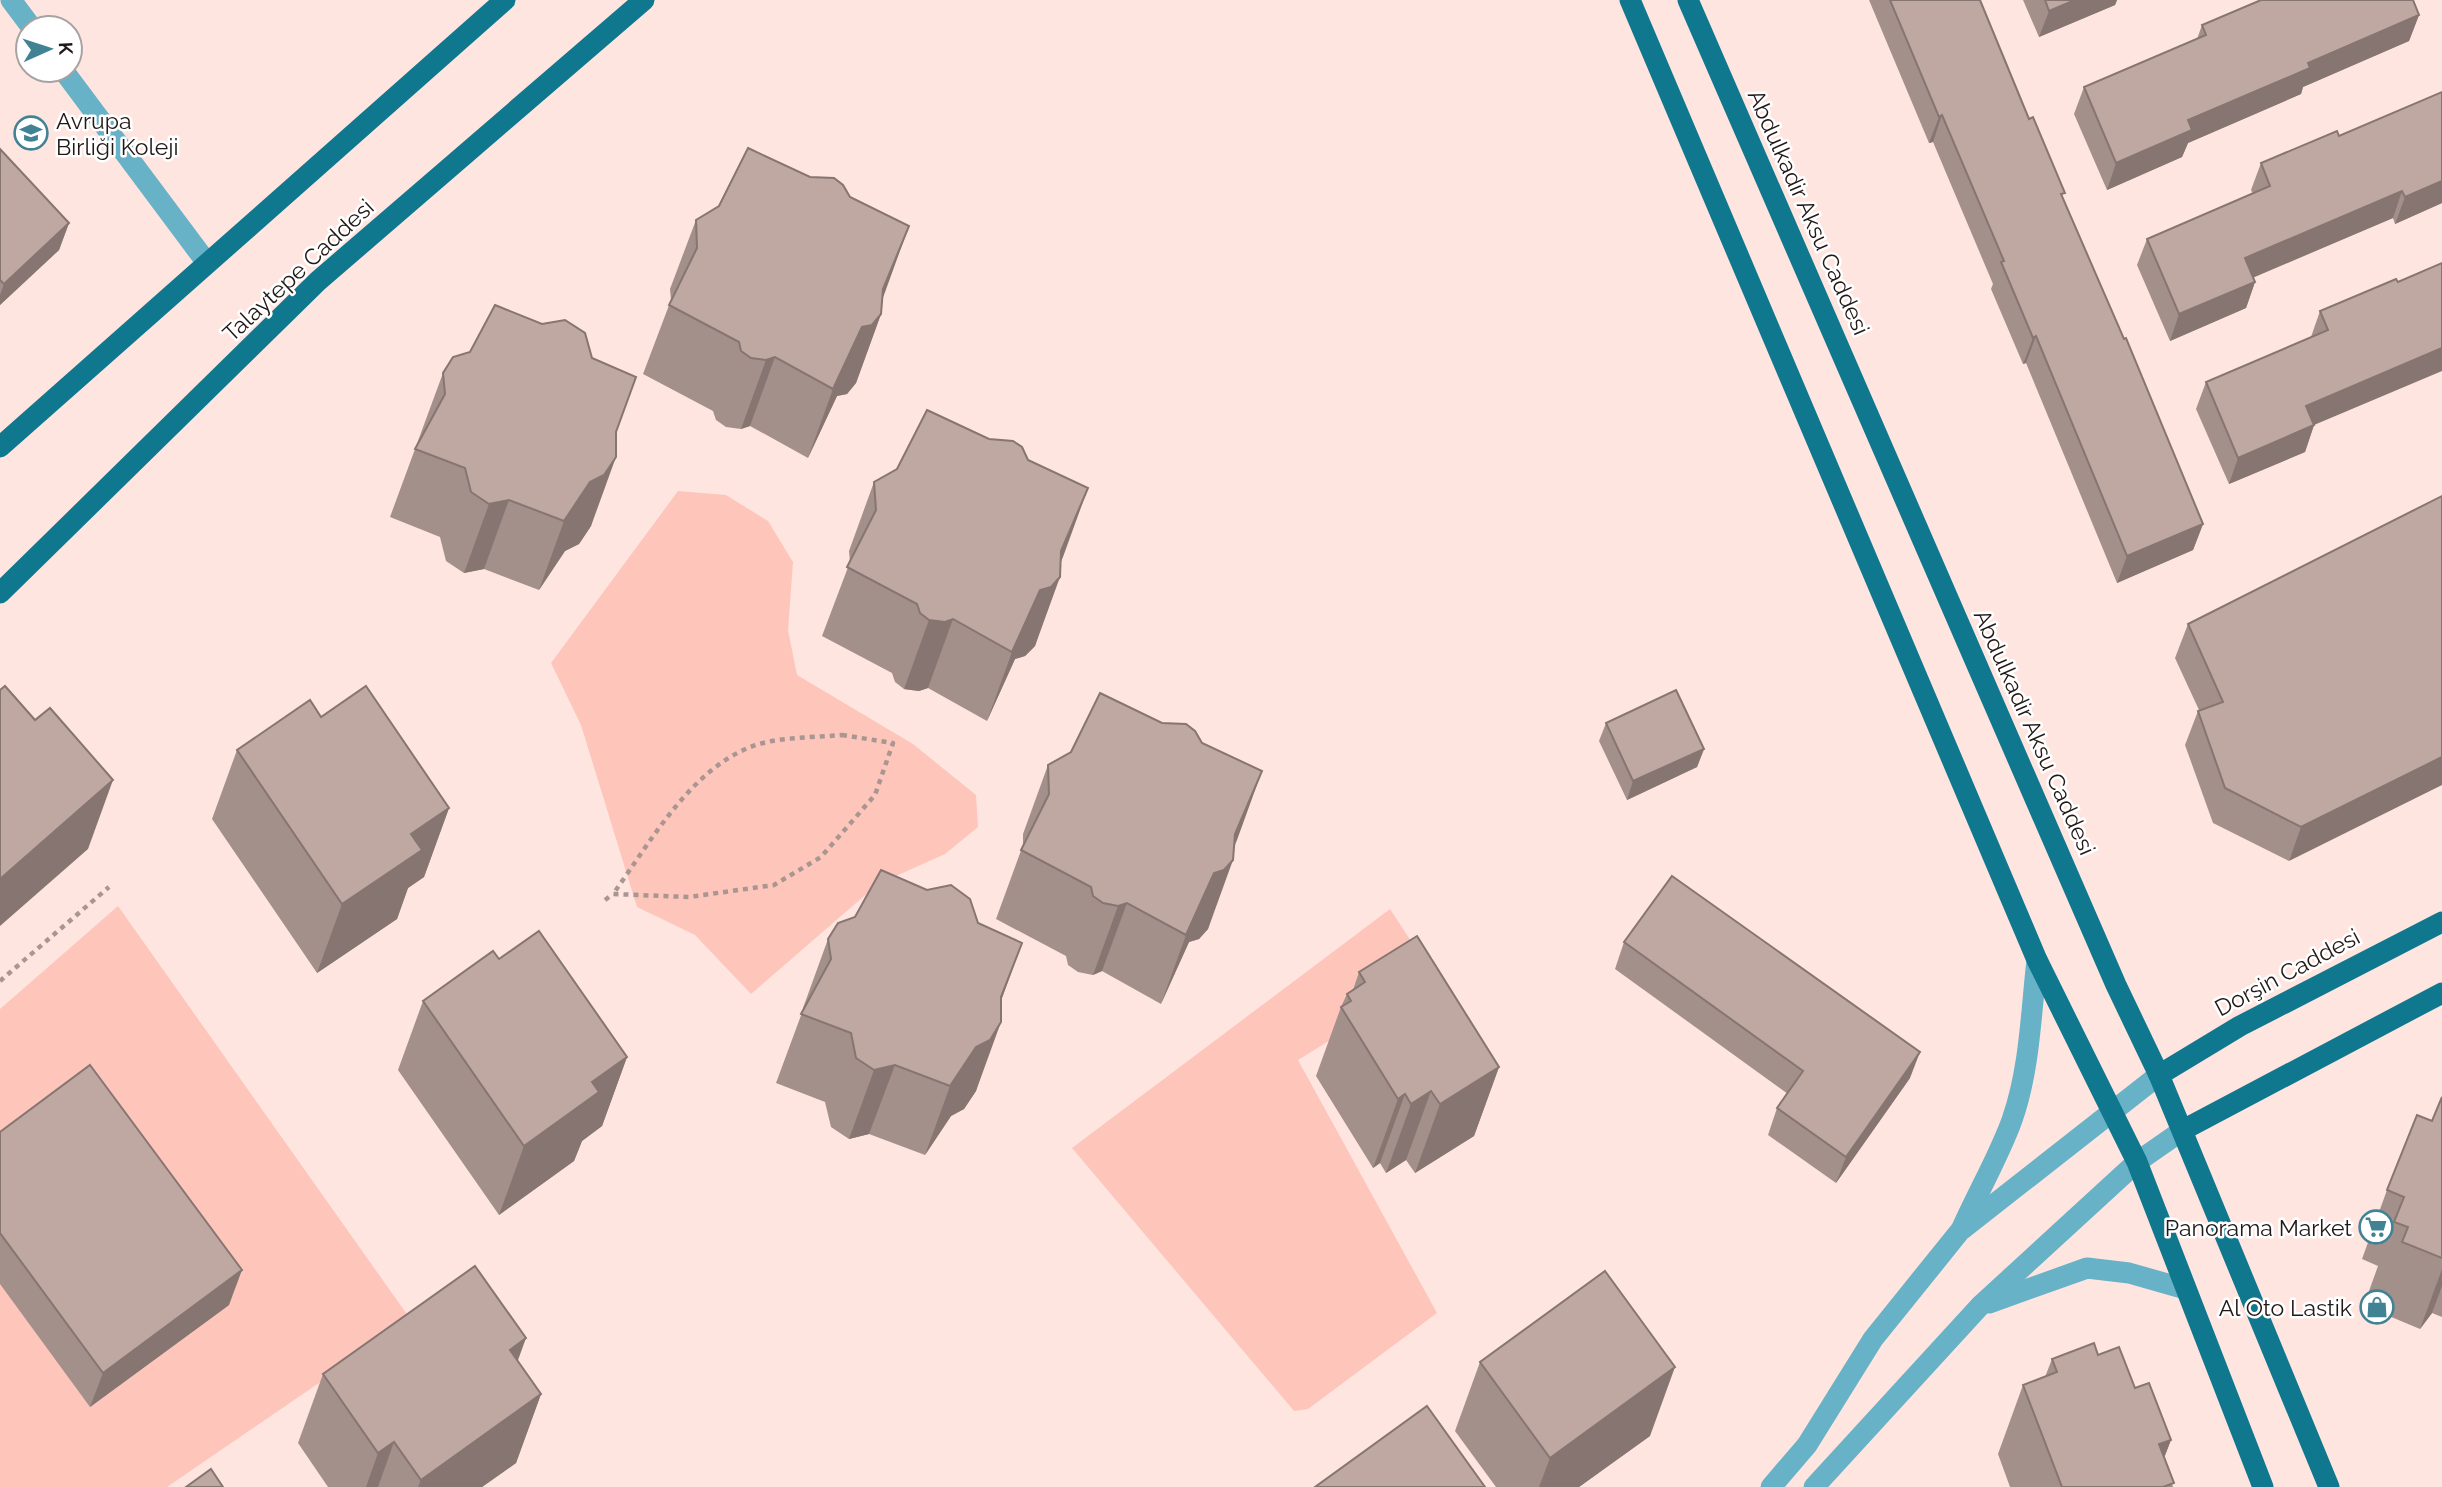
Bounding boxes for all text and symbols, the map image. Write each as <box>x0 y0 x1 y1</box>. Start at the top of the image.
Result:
north arrow <box>14 14 84 84</box>
text: K <box>55 41 77 55</box>
street label: Abdulkadir Aksu Caddesi <box>1743 85 1875 339</box>
place label: Avrupa Birliği Koleji <box>56 107 178 160</box>
school or university icon: Avrupa Birliği Koleji <box>12 114 50 152</box>
street label: Talaytepe Caddesi <box>217 193 379 347</box>
street label: Abdulkadir Aksu Caddesi <box>1969 605 2101 859</box>
street label: Dorşin Caddesi <box>2210 922 2364 1022</box>
supermarket icon: Panorama Market <box>2357 1208 2395 1246</box>
place label: Panorama Market <box>2165 1214 2352 1241</box>
shop icon: Al Oto Lastik <box>2358 1288 2396 1326</box>
place label: Al Oto Lastik <box>2219 1294 2352 1321</box>

